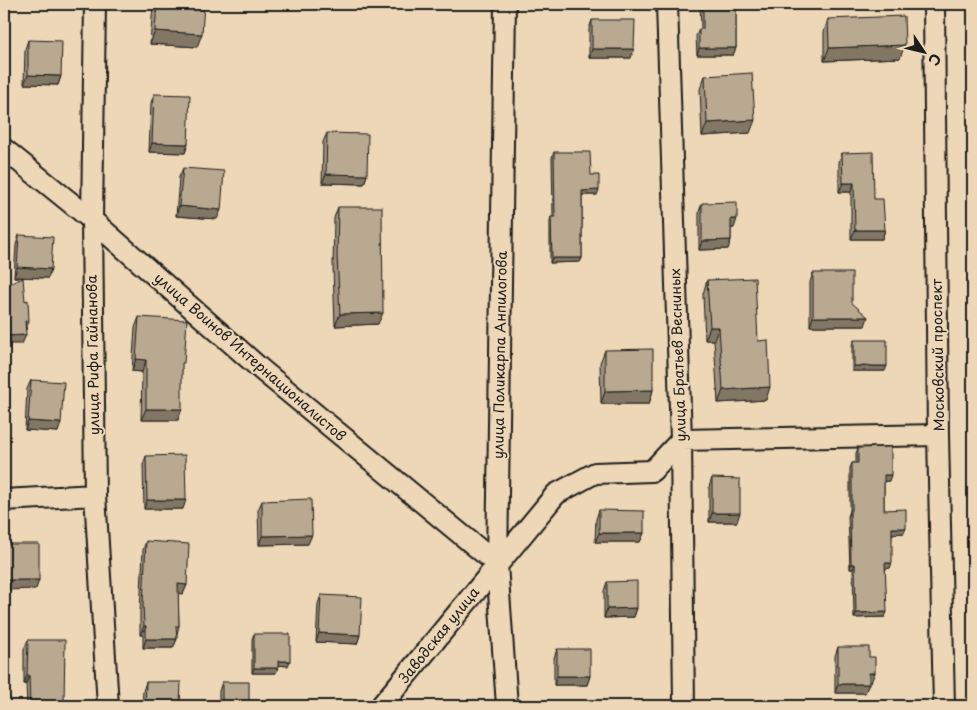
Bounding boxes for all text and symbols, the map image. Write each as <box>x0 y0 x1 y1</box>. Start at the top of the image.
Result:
north arrow <box>900 28 950 78</box>
text: С <box>923 49 947 70</box>
street label: улица Поликарпа Анпилогова <box>487 250 512 459</box>
street label: улица Воинов Интернационалистов <box>150 267 351 446</box>
street label: улица Братьев Весниных <box>664 268 691 442</box>
street label: улица Рифа Гайнанова <box>81 275 104 435</box>
street label: Московский проспект <box>926 278 949 431</box>
street label: Заводская улица <box>393 582 484 687</box>

